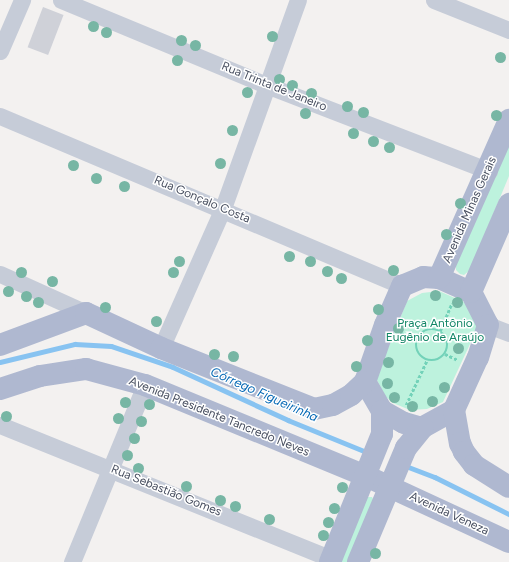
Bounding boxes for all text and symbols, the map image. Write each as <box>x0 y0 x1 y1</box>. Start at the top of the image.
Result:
street label: Rua Trinta de Janeiro <box>219 59 329 115</box>
street label: Avenida Minas Gerais <box>440 155 500 265</box>
street label: Rua Gonçalo Costa <box>152 173 252 227</box>
park label: Praça Antônio Eugênio de Araújo <box>386 317 484 345</box>
water label: Córrego Figueirinha <box>208 364 320 426</box>
street label: Avenida Presidente Tancredo Neves <box>127 374 311 460</box>
street label: Rua Sebastião Gomes <box>109 462 223 520</box>
street label: Avenida Veneza <box>407 489 491 539</box>

